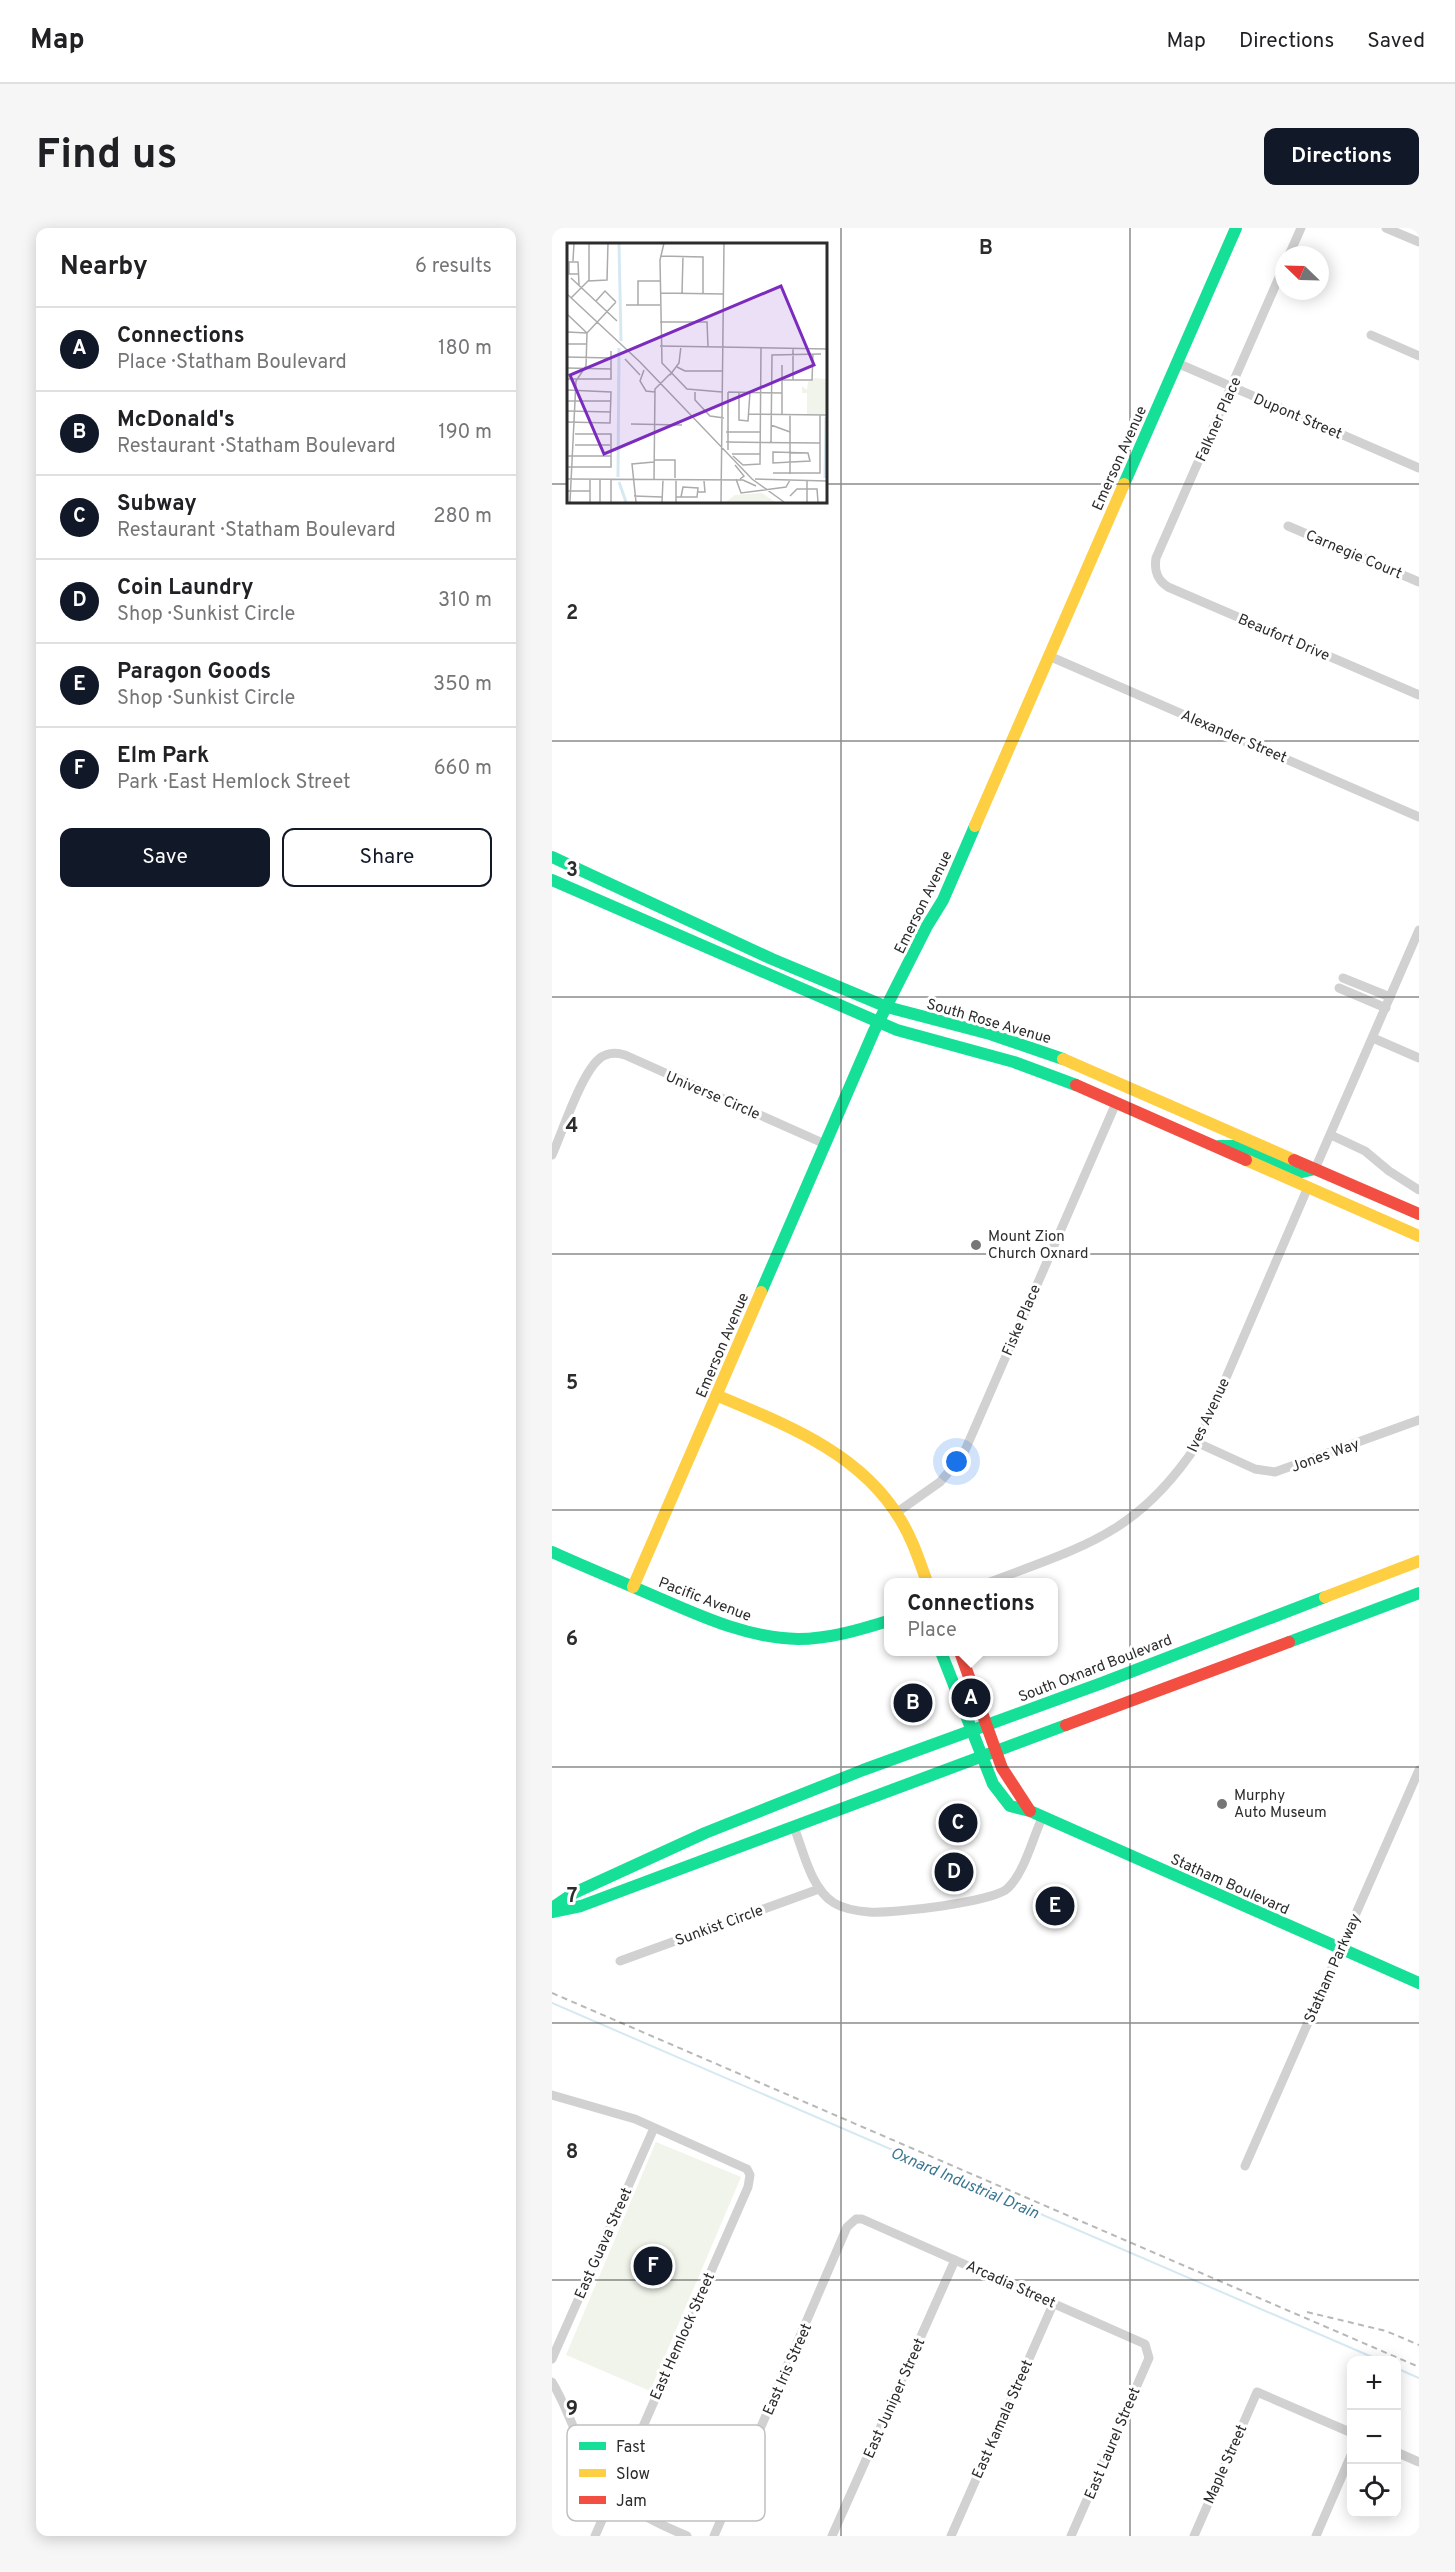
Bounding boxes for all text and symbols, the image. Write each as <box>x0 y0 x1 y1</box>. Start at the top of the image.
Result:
text: Map <box>30 23 85 59</box>
text: Map <box>1166 28 1206 55</box>
text: Directions <box>1239 28 1334 55</box>
text: Saved <box>1367 28 1425 55</box>
button: Directions <box>1264 128 1419 185</box>
text: Find us <box>36 130 177 183</box>
text: B <box>979 236 993 262</box>
inset map <box>567 243 826 502</box>
north arrow <box>1275 246 1329 300</box>
text: Nearby <box>60 251 148 284</box>
text: 6 results <box>415 254 492 280</box>
text: Connections <box>117 323 245 350</box>
text: A <box>72 336 87 362</box>
text: 180 m <box>438 336 492 362</box>
text: Place · Statham Boulevard <box>117 350 347 376</box>
street label: Falkner Place <box>1192 374 1246 465</box>
street label: Dupont Street <box>1250 390 1345 445</box>
street label: Emerson Avenue <box>1089 403 1152 514</box>
text: McDonald's <box>117 407 235 434</box>
text: B <box>73 420 86 446</box>
text: 190 m <box>438 420 492 446</box>
text: Restaurant · Statham Boulevard <box>117 434 396 460</box>
text: Subway <box>117 491 197 518</box>
text: C <box>73 504 86 530</box>
text: 280 m <box>433 504 492 530</box>
text: Restaurant · Statham Boulevard <box>117 518 396 544</box>
street label: Carnegie Court <box>1302 527 1404 584</box>
text: Coin Laundry <box>117 575 254 602</box>
text: D <box>72 588 87 614</box>
text: 310 m <box>438 588 492 614</box>
text: 2 <box>566 601 578 627</box>
text: Shop · Sunkist Circle <box>117 602 295 628</box>
street label: Beaufort Drive <box>1235 610 1332 666</box>
text: Paragon Goods <box>117 659 271 686</box>
text: E <box>73 672 86 698</box>
text: 350 m <box>433 672 492 698</box>
text: Shop · Sunkist Circle <box>117 686 295 712</box>
street label: Alexander Street <box>1178 707 1289 768</box>
text: Elm Park <box>117 743 209 770</box>
text: F <box>74 756 85 782</box>
text: 660 m <box>434 756 492 782</box>
text: Park · East Hemlock Street <box>117 770 351 796</box>
button: Save <box>60 828 270 887</box>
button: Share <box>282 828 492 887</box>
street label: Emerson Avenue <box>891 848 958 957</box>
text: 3 <box>566 858 578 884</box>
street label: South Rose Avenue <box>924 996 1053 1049</box>
street label: Universe Circle <box>662 1068 763 1125</box>
text: 4 <box>566 1114 578 1140</box>
place label: Mount Zion Church Oxnard <box>988 1228 1088 1264</box>
marker: Mount Zion Church Oxnard <box>969 1238 983 1252</box>
street label: Fiske Place <box>999 1282 1046 1359</box>
street label: Emerson Avenue <box>693 1290 754 1401</box>
text: 5 <box>566 1371 578 1397</box>
street label: Ives Avenue <box>1184 1375 1235 1456</box>
street label: Jones Way <box>1289 1435 1362 1478</box>
your location <box>942 1447 971 1476</box>
street label: Pacific Avenue <box>655 1574 754 1627</box>
popup <box>884 1578 1058 1656</box>
text: Connections <box>907 1591 1035 1618</box>
text: Place <box>907 1618 957 1644</box>
text: 6 <box>566 1627 578 1653</box>
street label: South Oxnard Boulevard <box>1016 1631 1175 1707</box>
pin: A <box>952 1676 990 1720</box>
pin: B <box>894 1680 932 1726</box>
place label: Murphy Auto Museum <box>1234 1787 1327 1823</box>
marker: Murphy Auto Museum <box>1215 1797 1229 1811</box>
pin: C <box>938 1800 978 1846</box>
pin: D <box>934 1850 974 1894</box>
street label: Statham Boulevard <box>1167 1851 1292 1920</box>
text: 7 <box>567 1884 577 1910</box>
pin: E <box>1036 1884 1074 1928</box>
street label: Sunkist Circle <box>673 1902 766 1951</box>
street label: Statham Parkway <box>1301 1911 1366 2026</box>
text: 8 <box>566 2140 578 2166</box>
water label: Oxnard Industrial Drain <box>887 2144 1042 2224</box>
street label: East Guava Street <box>571 2185 637 2302</box>
pin: F <box>634 2244 672 2288</box>
street label: Arcadia Street <box>963 2257 1058 2314</box>
street label: East Hemlock Street <box>647 2270 720 2403</box>
street label: East Iris Street <box>760 2321 817 2418</box>
street label: East Juniper Street <box>860 2336 930 2462</box>
map controls <box>1347 2356 1401 2518</box>
button: + <box>1347 2356 1401 2410</box>
street label: East Kamala Street <box>969 2357 1038 2482</box>
street label: East Laurel Street <box>1081 2385 1146 2503</box>
text: 9 <box>566 2397 578 2423</box>
button: − <box>1347 2410 1401 2464</box>
street label: Maple Street <box>1200 2422 1252 2507</box>
legend <box>567 2425 765 2521</box>
text: Fast <box>616 2438 646 2458</box>
button: locate <box>1347 2464 1401 2518</box>
text: Slow <box>616 2465 650 2485</box>
text: Jam <box>616 2492 647 2512</box>

